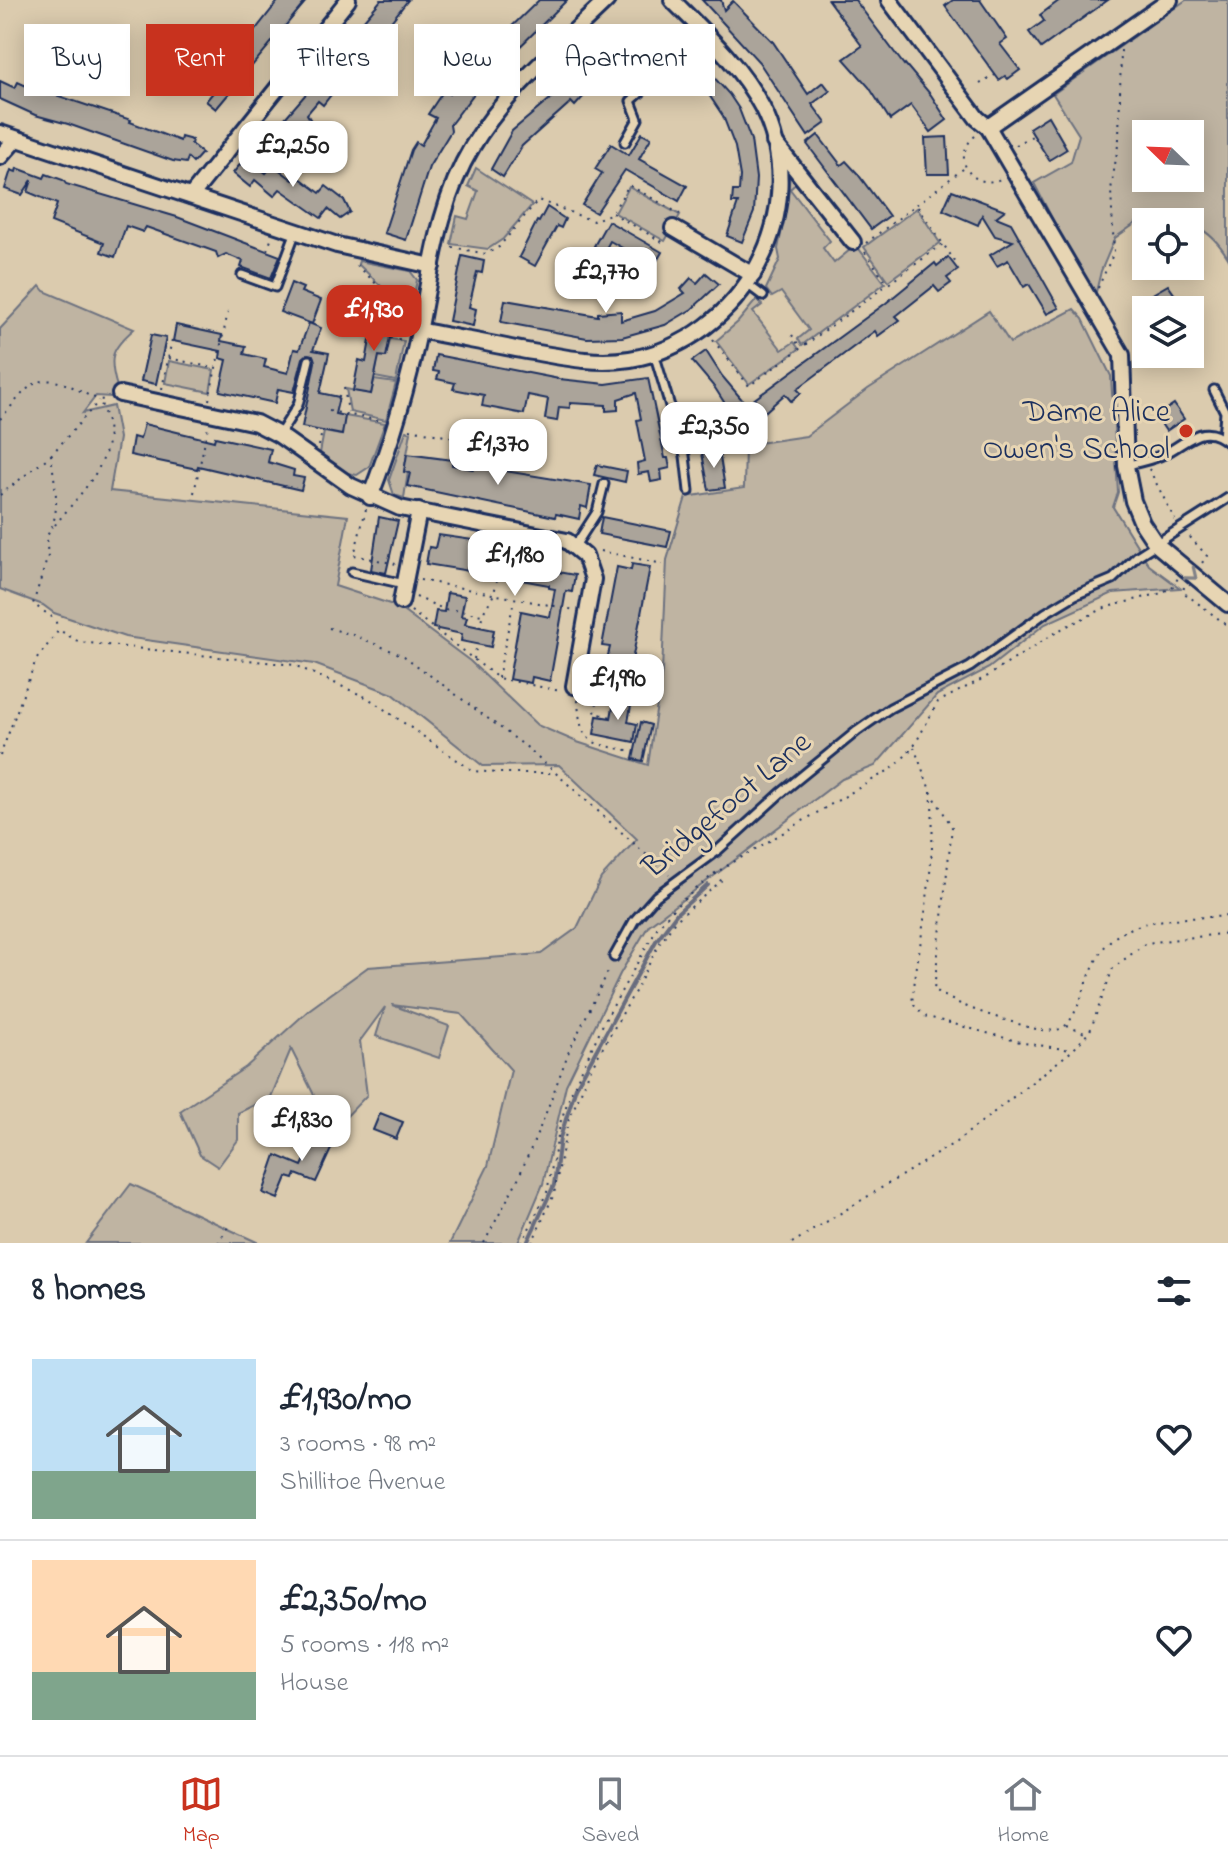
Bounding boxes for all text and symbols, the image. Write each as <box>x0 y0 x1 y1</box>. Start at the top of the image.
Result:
chip: Buy <box>24 24 130 96</box>
chip: Rent <box>146 24 254 96</box>
chip: Filters <box>270 24 398 96</box>
chip: New <box>414 24 520 96</box>
chip: Apartment <box>536 24 715 96</box>
north arrow <box>1132 120 1204 192</box>
map controls <box>1132 120 1204 368</box>
pin: £2,250 <box>228 121 358 189</box>
text: £2,250 <box>257 128 329 166</box>
button: locate <box>1132 208 1204 280</box>
pin: £2,770 <box>541 247 671 315</box>
text: £2,770 <box>573 254 639 292</box>
pin: £1,930 <box>309 285 439 353</box>
text: £1,930 <box>345 292 403 330</box>
button: layers <box>1132 296 1204 368</box>
place label: Dame Alice Owen's School <box>983 390 1171 474</box>
pin: £2,350 <box>649 402 779 470</box>
text: £2,350 <box>679 409 749 447</box>
pin: £1,370 <box>433 419 563 487</box>
marker: Dame Alice Owen's School <box>1177 422 1195 440</box>
text: £1,370 <box>467 426 529 464</box>
pin: £1,180 <box>450 530 580 598</box>
text: £1,180 <box>486 537 544 575</box>
one-way arrow <box>1182 565 1197 579</box>
pin: £1,990 <box>553 654 683 722</box>
text: £1,990 <box>590 661 646 699</box>
street label: Bridgefoot Lane <box>632 721 823 892</box>
pin: £1,830 <box>237 1095 367 1163</box>
text: £1,830 <box>272 1102 332 1140</box>
text: 8 homes <box>32 1266 146 1316</box>
icon: filters <box>1152 1269 1196 1313</box>
text: £1,930/mo <box>280 1376 412 1426</box>
icon: home <box>96 1391 192 1487</box>
icon: heart <box>1152 1417 1196 1461</box>
text: 3 rooms · 98 m² <box>280 1426 436 1464</box>
text: Shillitoe Avenue <box>280 1464 445 1502</box>
text: £2,350/mo <box>280 1577 427 1627</box>
icon: home <box>96 1592 192 1688</box>
icon: heart <box>1152 1618 1196 1662</box>
text: 5 rooms · 118 m² <box>280 1627 449 1665</box>
text: House <box>280 1665 348 1703</box>
tab: Map <box>179 1772 223 1852</box>
tab: Saved <box>582 1772 639 1852</box>
tab: Home <box>998 1772 1049 1852</box>

